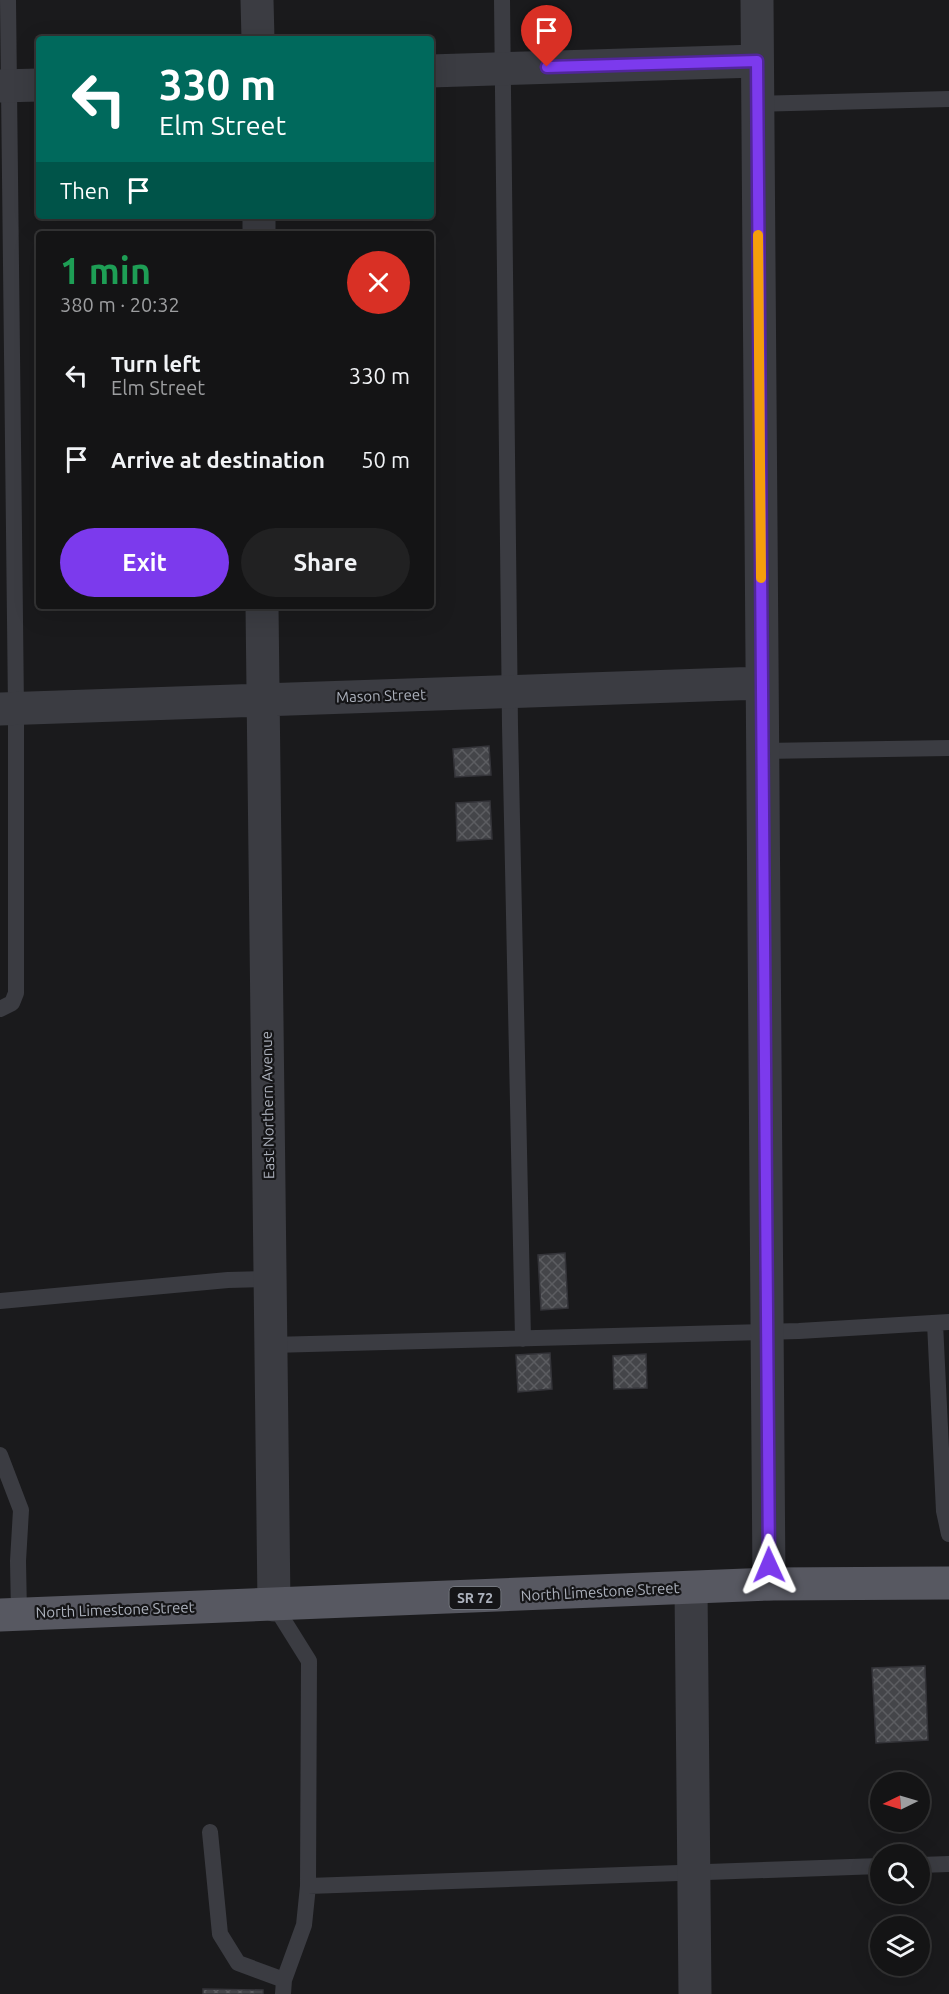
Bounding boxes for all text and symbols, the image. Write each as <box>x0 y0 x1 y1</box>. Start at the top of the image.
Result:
pin <box>521 5 572 67</box>
icon: arrive <box>530 14 563 47</box>
icon: left <box>60 60 138 138</box>
text: 330 m <box>159 61 276 108</box>
text: Elm Street <box>159 110 286 140</box>
icon: arrive <box>122 174 155 207</box>
text: Then <box>60 178 110 203</box>
text: 1 min <box>60 250 151 291</box>
button: close <box>347 251 410 314</box>
text: 380 m · 20:32 <box>60 293 180 316</box>
text: Turn left <box>111 351 201 376</box>
icon: left <box>60 359 93 392</box>
text: 330 m <box>349 363 410 388</box>
text: Elm Street <box>111 376 205 399</box>
icon: arrive <box>60 443 93 476</box>
text: Arrive at destination <box>111 447 325 472</box>
text: 50 m <box>361 447 410 472</box>
button: Exit <box>60 528 229 597</box>
button: Share <box>241 528 410 597</box>
street label: Mason Street <box>336 685 426 706</box>
street label: East Northern Avenue <box>258 1031 277 1179</box>
position arrow <box>737 1533 801 1597</box>
street label: North Limestone Street <box>520 1579 680 1604</box>
road number: SR 72 <box>450 1587 500 1609</box>
street label: North Limestone Street <box>35 1598 195 1621</box>
north arrow <box>870 1772 930 1832</box>
map controls <box>870 1772 930 1976</box>
button: search <box>870 1844 930 1904</box>
button: layers <box>870 1916 930 1976</box>

